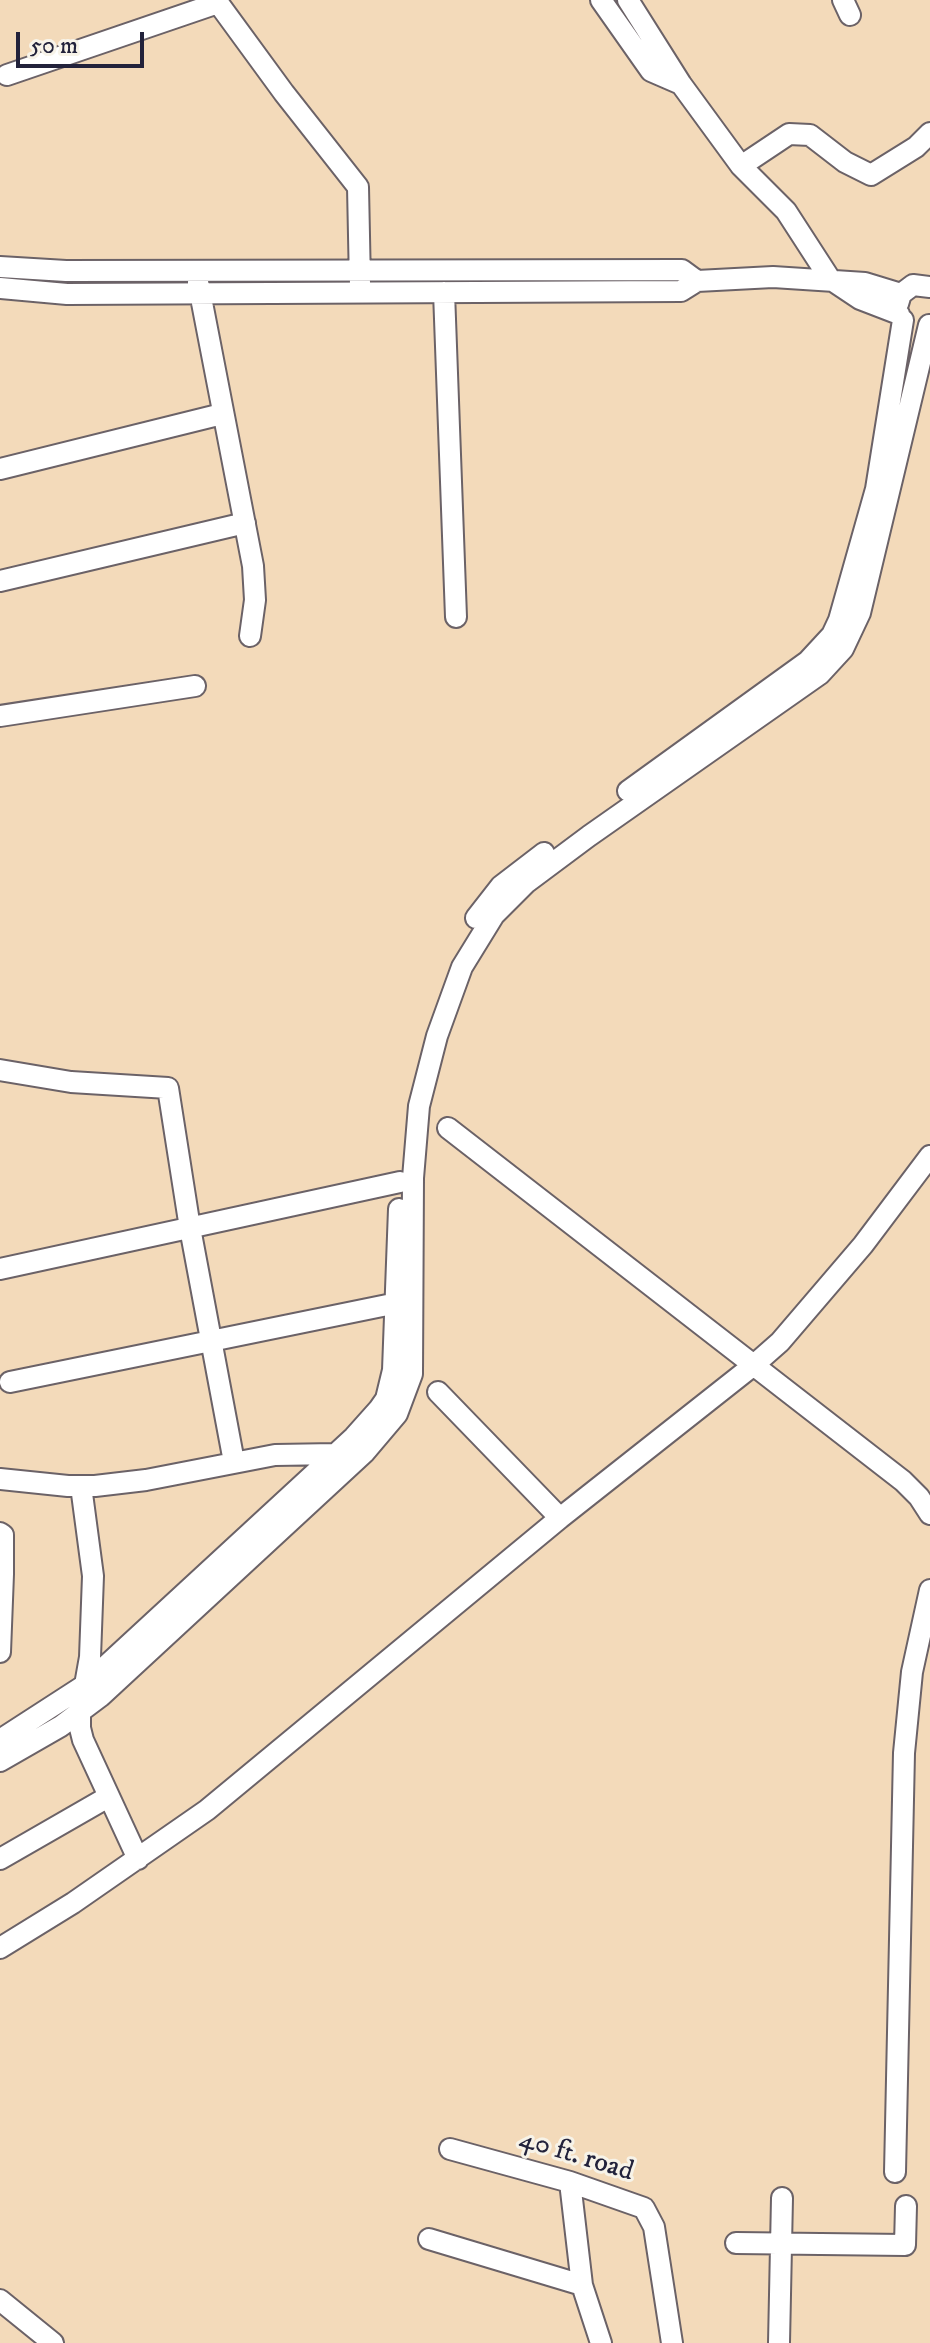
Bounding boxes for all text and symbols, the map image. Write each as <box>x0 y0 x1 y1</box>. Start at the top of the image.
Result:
scale bar <box>20 16 148 66</box>
text: 50 m <box>30 31 78 61</box>
street label: 40 ft. road <box>515 2124 637 2190</box>

